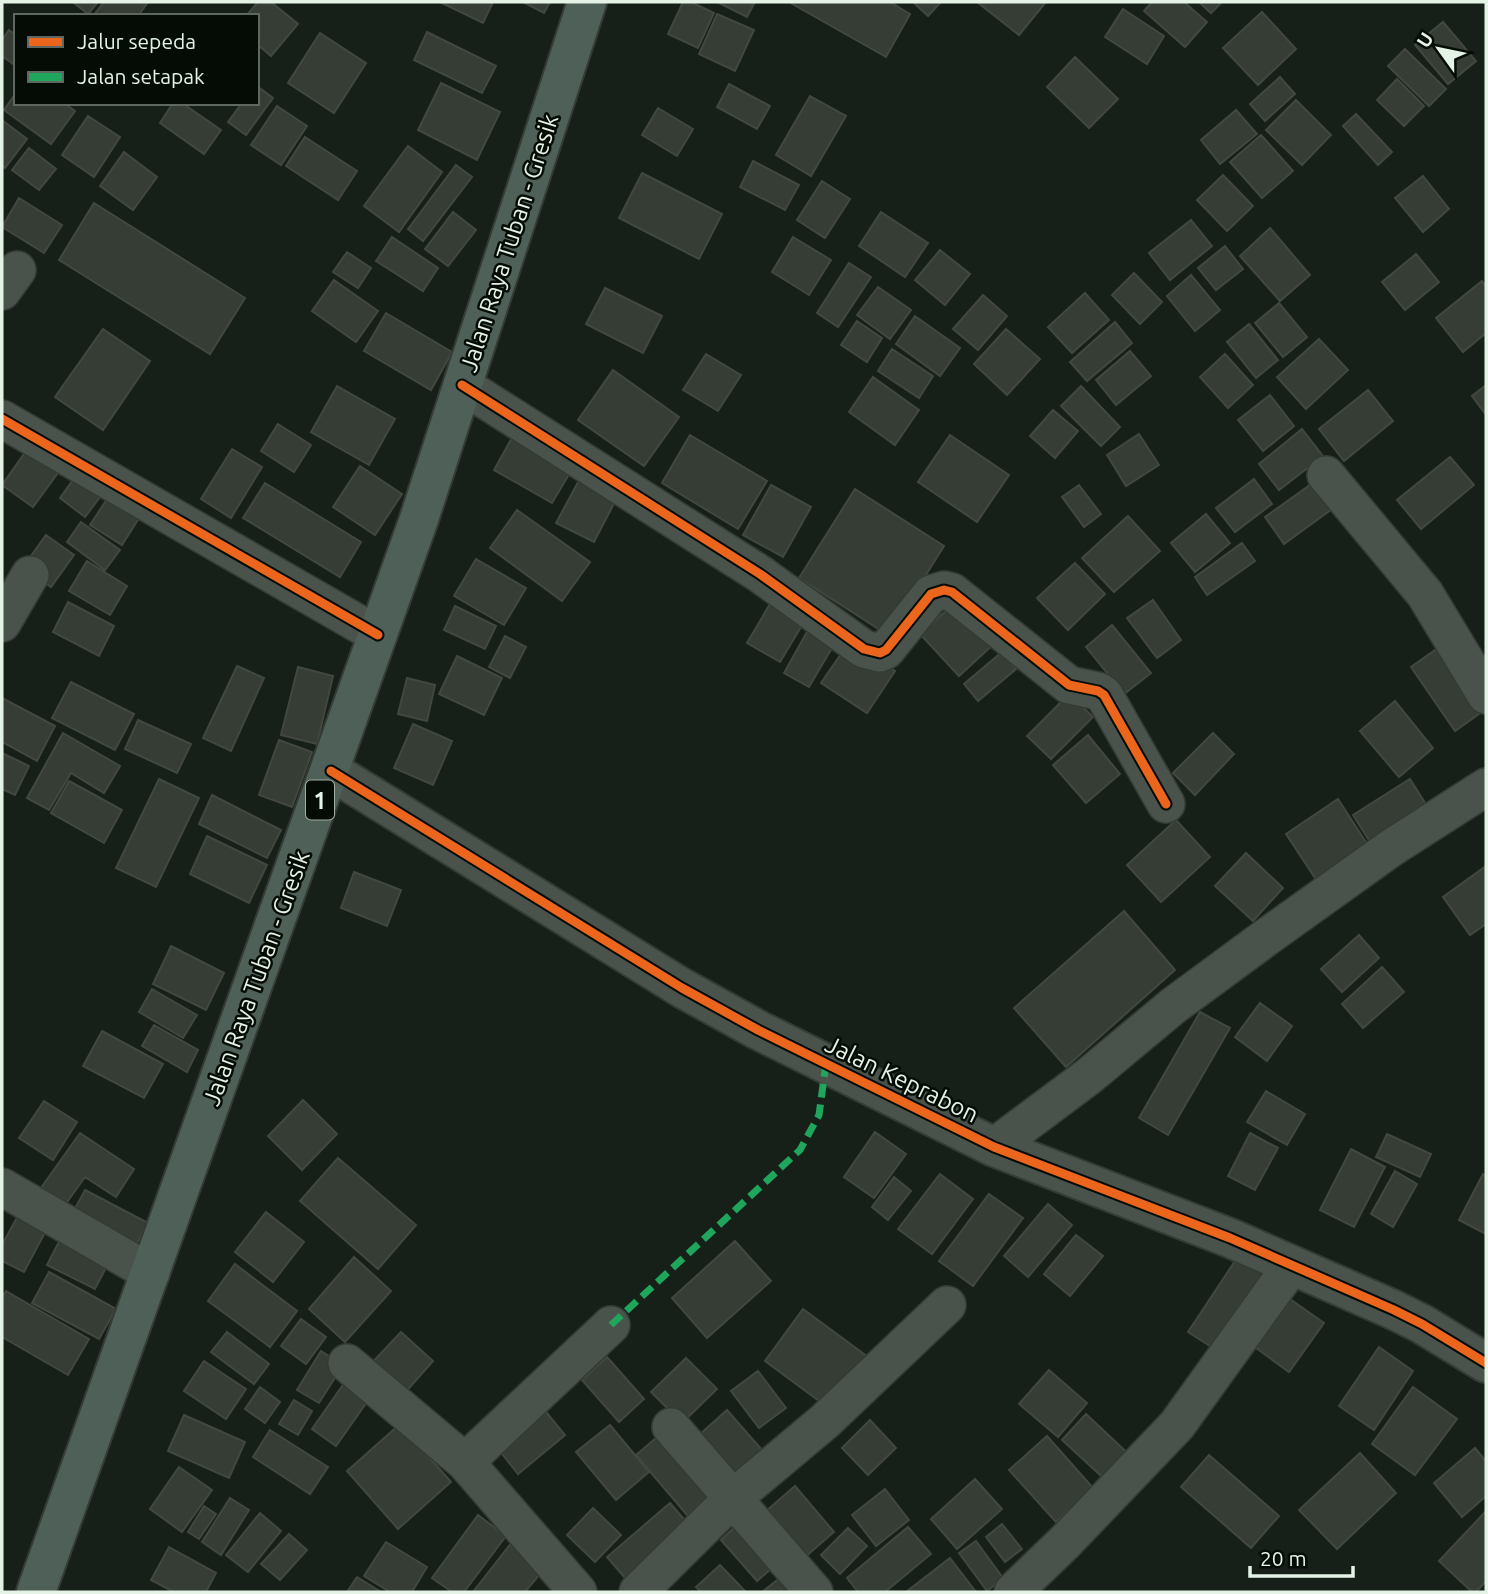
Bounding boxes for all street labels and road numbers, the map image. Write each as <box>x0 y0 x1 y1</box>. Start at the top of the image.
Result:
street label: Jalan Raya Tuban - Gresik <box>455 111 563 375</box>
road number: 1 <box>306 780 334 820</box>
street label: Jalan Raya Tuban - Gresik <box>197 847 315 1109</box>
street label: Jalan Keprabon <box>821 1030 983 1128</box>

